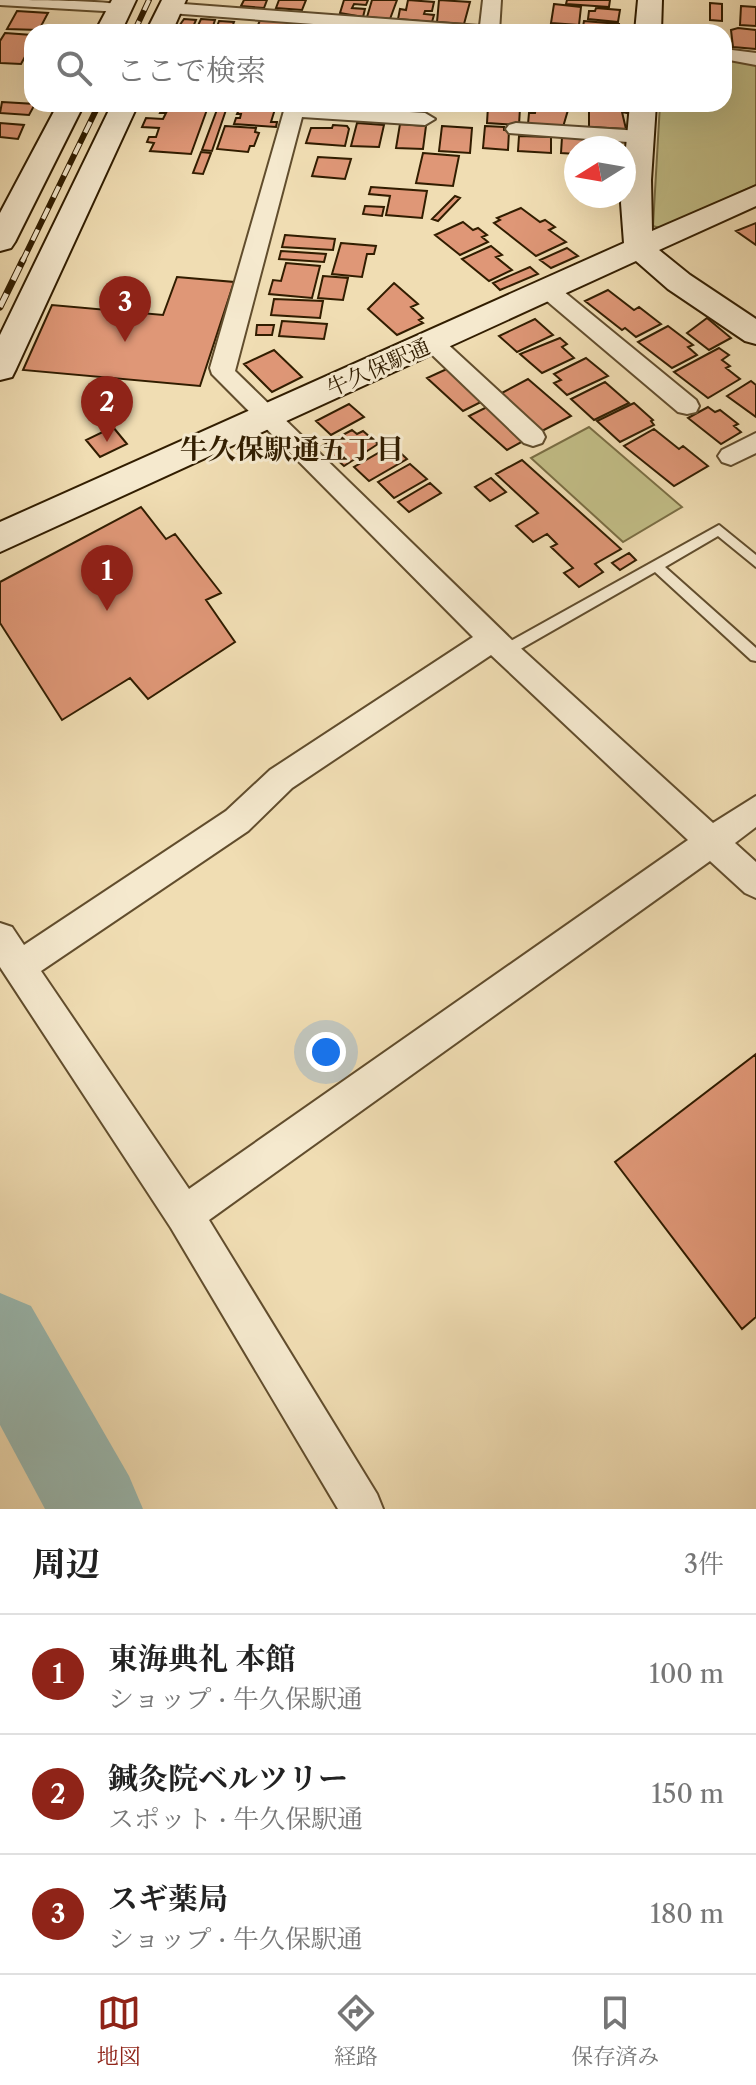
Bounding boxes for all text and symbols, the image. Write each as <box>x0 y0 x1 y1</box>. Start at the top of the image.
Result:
search box <box>24 24 732 112</box>
icon: search <box>52 46 96 90</box>
text: ここで検索 <box>116 52 266 89</box>
north arrow <box>564 136 636 208</box>
pin: 3 <box>99 276 151 342</box>
street label: 牛久保駅通 <box>322 333 434 402</box>
pin: 2 <box>81 376 133 442</box>
district label: 牛久保駅通五丁目 <box>180 432 404 466</box>
pin: 1 <box>81 545 133 611</box>
your location <box>306 1032 346 1072</box>
text: 周辺 <box>32 1543 100 1585</box>
text: 3件 <box>684 1548 724 1580</box>
text: 東海典礼 本館 <box>108 1640 296 1677</box>
text: 1 <box>52 1658 64 1690</box>
text: 100 m <box>649 1658 724 1690</box>
text: ショップ · 牛久保駅通 <box>108 1683 363 1715</box>
text: 鍼灸院ベルツリー <box>108 1760 348 1797</box>
text: 2 <box>50 1778 66 1810</box>
text: 150 m <box>651 1778 724 1810</box>
text: スポット · 牛久保駅通 <box>108 1803 363 1835</box>
text: スギ薬局 <box>108 1880 228 1917</box>
text: 3 <box>51 1898 65 1930</box>
text: 180 m <box>650 1898 724 1930</box>
text: ショップ · 牛久保駅通 <box>108 1923 363 1955</box>
tab: 地図 <box>97 1991 141 2070</box>
tab: 経路 <box>334 1991 378 2070</box>
tab: 保存済み <box>571 1991 659 2070</box>

